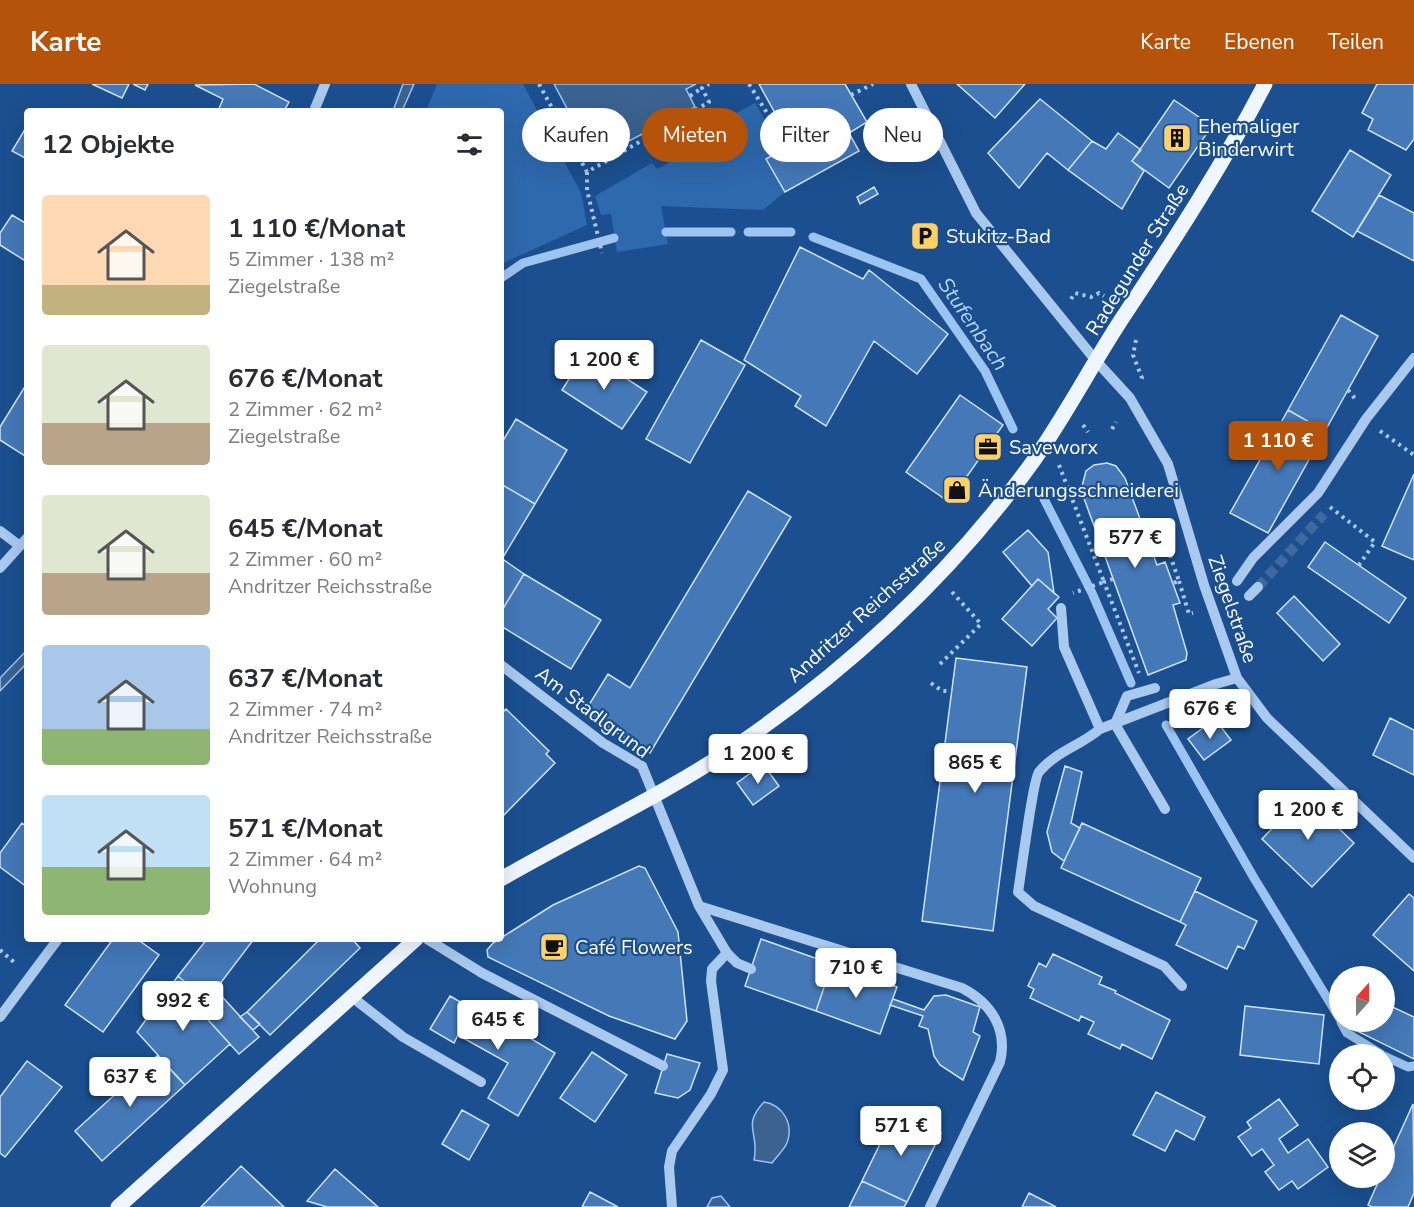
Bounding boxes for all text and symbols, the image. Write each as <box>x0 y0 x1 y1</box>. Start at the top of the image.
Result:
text: Karte <box>30 23 101 61</box>
text: Karte <box>1140 28 1191 56</box>
text: Ebenen <box>1224 28 1295 56</box>
text: Teilen <box>1328 28 1384 56</box>
chip: Kaufen <box>522 108 630 162</box>
chip: Mieten <box>642 108 748 162</box>
chip: Filter <box>760 108 851 162</box>
chip: Neu <box>863 108 943 162</box>
place label: Ehemaliger Binderwirt <box>1198 113 1299 163</box>
building icon: Ehemaliger Binderwirt <box>1161 122 1193 154</box>
text: 12 Objekte <box>42 127 175 162</box>
icon: filters <box>453 128 486 161</box>
street label: Radegunder Straße <box>1080 178 1195 341</box>
text: 1 110 €/Monat <box>228 211 405 246</box>
icon: home <box>90 219 162 291</box>
parking icon: Stukitz-Bad <box>909 220 941 252</box>
place label: Stukitz-Bad <box>946 223 1051 250</box>
text: 5 Zimmer · 138 m² <box>228 246 394 273</box>
water label: Stufenbach <box>932 272 1014 376</box>
text: Ziegelstraße <box>228 273 340 300</box>
pin: 1 200 € <box>549 340 659 391</box>
text: 1 200 € <box>569 346 639 373</box>
text: 676 €/Monat <box>228 361 383 396</box>
icon: home <box>90 369 162 441</box>
text: 2 Zimmer · 62 m² <box>228 396 382 423</box>
pin: 1 110 € <box>1223 421 1333 472</box>
text: Ziegelstraße <box>228 423 340 450</box>
text: 1 110 € <box>1243 427 1313 454</box>
office icon: Saveworx <box>972 431 1004 463</box>
place label: Saveworx <box>1009 434 1099 461</box>
shop icon: Änderungsschneiderei <box>941 474 973 506</box>
place label: Änderungsschneiderei <box>978 477 1179 504</box>
text: 645 €/Monat <box>228 511 383 546</box>
pin: 577 € <box>1093 518 1177 569</box>
icon: home <box>90 519 162 591</box>
text: 577 € <box>1108 524 1162 551</box>
street label: Andritzer Reichsstraße <box>781 532 951 689</box>
text: 2 Zimmer · 60 m² <box>228 546 382 573</box>
street label: Ziegelstraße <box>1201 552 1264 667</box>
text: Andritzer Reichsstraße <box>228 573 432 600</box>
street label: Am Stadlgrund <box>530 660 656 764</box>
text: 637 €/Monat <box>228 661 383 696</box>
icon: home <box>90 669 162 741</box>
pin: 676 € <box>1168 689 1252 740</box>
text: 676 € <box>1183 695 1237 722</box>
text: 2 Zimmer · 74 m² <box>228 696 382 723</box>
text: Andritzer Reichsstraße <box>228 723 432 750</box>
pin: 1 200 € <box>703 734 813 785</box>
text: 1 200 € <box>723 740 793 767</box>
pin: 865 € <box>933 743 1017 794</box>
text: 865 € <box>948 749 1002 776</box>
pin: 1 200 € <box>1253 790 1363 841</box>
text: 1 200 € <box>1273 796 1343 823</box>
text: 571 €/Monat <box>228 811 383 846</box>
icon: home <box>90 819 162 891</box>
text: 2 Zimmer · 64 m² <box>228 846 382 873</box>
text: Wohnung <box>228 873 317 900</box>
cafe icon: Café Flowers <box>538 931 570 963</box>
place label: Café Flowers <box>575 934 693 961</box>
pin: 710 € <box>814 948 898 999</box>
text: 710 € <box>829 954 883 981</box>
north arrow <box>1329 966 1395 1032</box>
map controls <box>1329 966 1395 1188</box>
pin: 992 € <box>141 981 225 1032</box>
text: 992 € <box>156 987 210 1014</box>
pin: 645 € <box>456 1000 540 1051</box>
text: 645 € <box>471 1006 525 1033</box>
button: locate <box>1329 1044 1395 1110</box>
pin: 637 € <box>88 1057 172 1108</box>
text: 637 € <box>103 1063 157 1090</box>
pin: 571 € <box>859 1106 943 1157</box>
text: 571 € <box>874 1112 928 1139</box>
button: layers <box>1329 1122 1395 1188</box>

